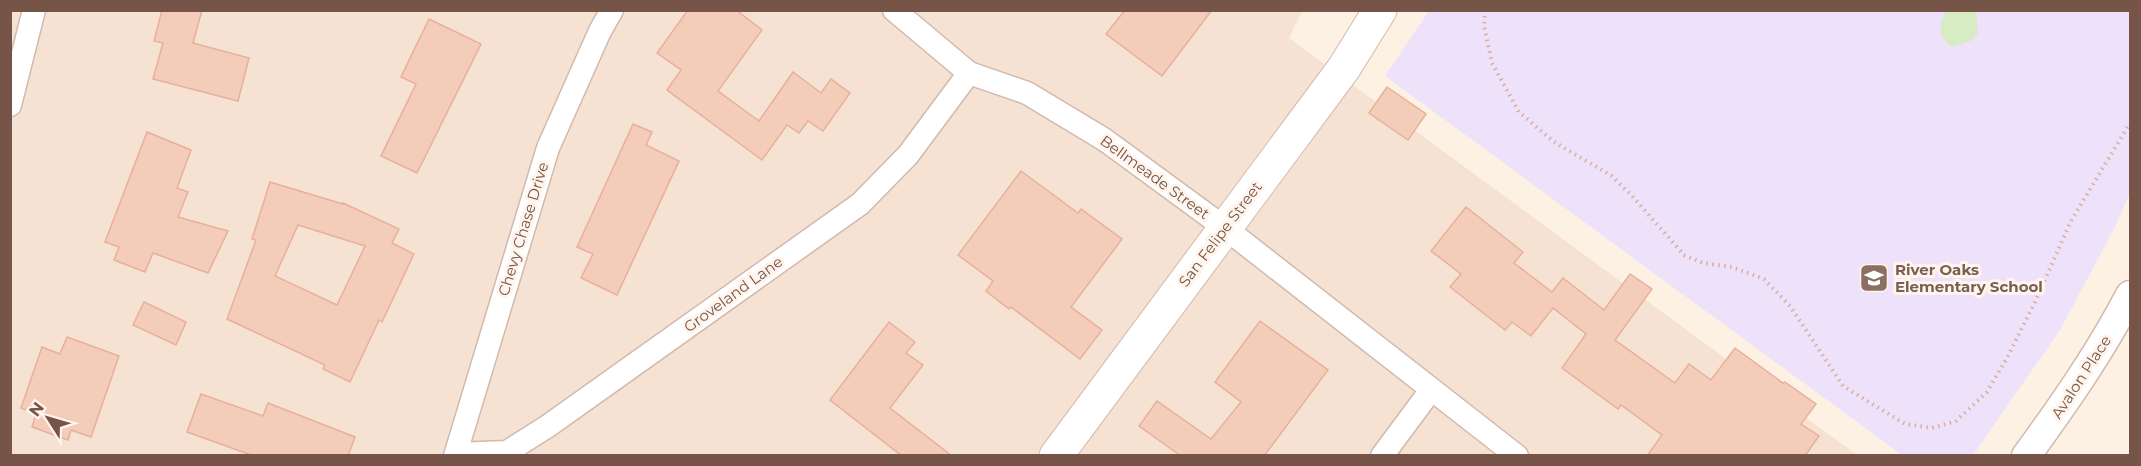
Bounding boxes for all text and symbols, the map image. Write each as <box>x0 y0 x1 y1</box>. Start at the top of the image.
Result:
street label: Bellmeade Street <box>1097 131 1213 223</box>
street label: Chevy Chase Drive <box>494 160 552 298</box>
street label: San Felipe Street <box>1174 178 1266 290</box>
street label: Groveland Lane <box>680 252 786 336</box>
place label: River Oaks Elementary School <box>1895 260 2043 296</box>
school or university icon: River Oaks Elementary School <box>1858 262 1890 294</box>
street label: Avalon Place <box>2047 332 2115 422</box>
north arrow <box>18 388 78 448</box>
text: N <box>25 398 48 420</box>

